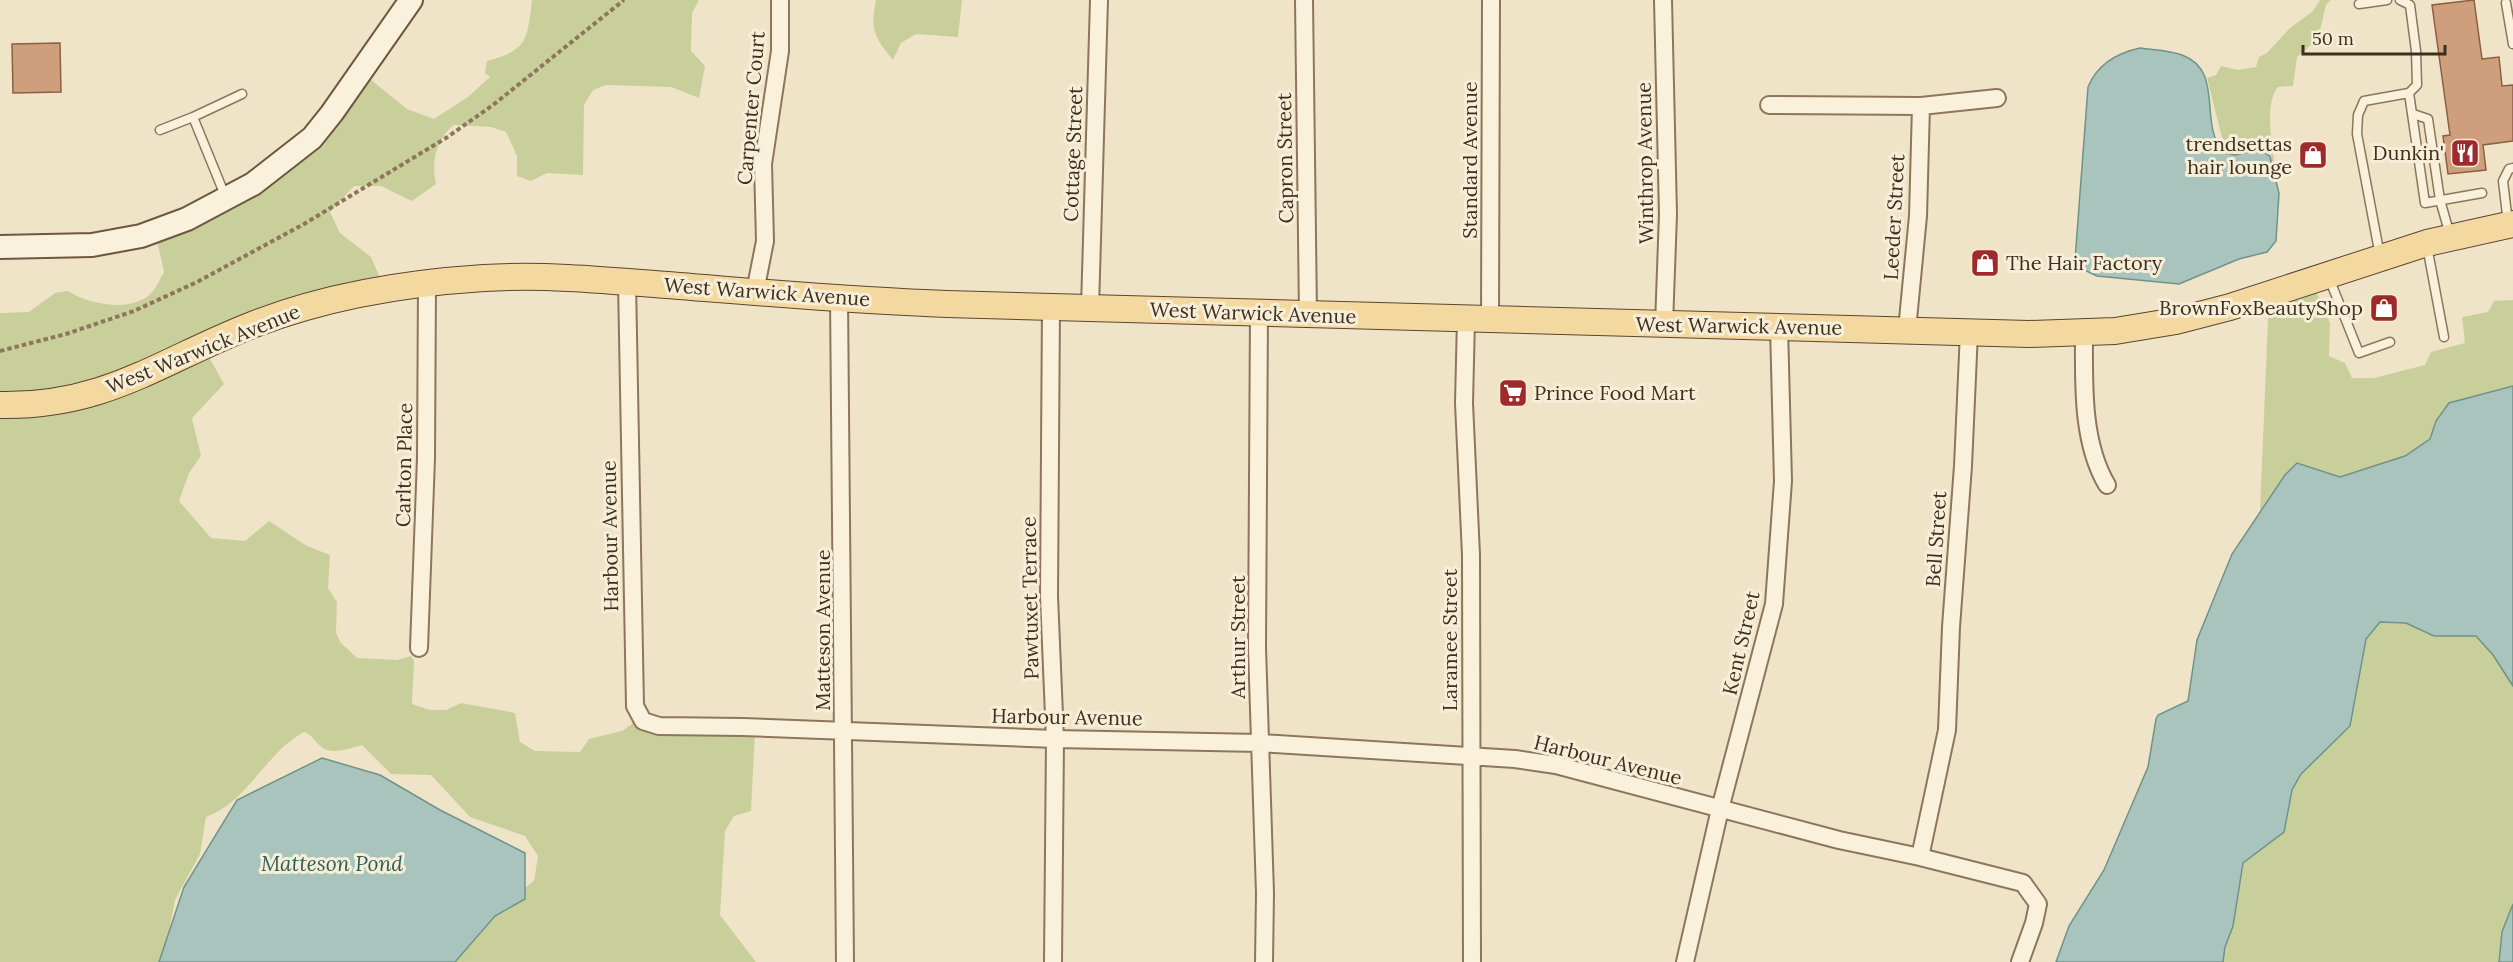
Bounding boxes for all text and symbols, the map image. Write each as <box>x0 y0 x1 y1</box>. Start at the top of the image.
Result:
scale bar <box>2303 18 2446 56</box>
text: 50 m <box>2312 27 2354 50</box>
street label: Carpenter Court <box>731 30 770 186</box>
street label: Standard Avenue <box>1457 81 1482 239</box>
street label: Winthrop Avenue <box>1631 82 1658 244</box>
street label: Cottage Street <box>1058 86 1087 222</box>
street label: Capron Street <box>1271 92 1298 223</box>
place label: trendsettas hair lounge <box>2186 131 2292 179</box>
restaurant icon: Dunkin' <box>2449 137 2481 169</box>
shop icon: trendsettas hair lounge <box>2297 139 2329 171</box>
place label: Dunkin' <box>2373 140 2444 165</box>
street label: Leeder Street <box>1878 153 1909 281</box>
shop icon: The Hair Factory <box>1969 247 2001 279</box>
place label: The Hair Factory <box>2006 250 2163 275</box>
street label: West Warwick Avenue <box>663 272 871 311</box>
shop icon: BrownFoxBeautyShop <box>2368 292 2400 324</box>
place label: BrownFoxBeautyShop <box>2159 295 2363 320</box>
street label: West Warwick Avenue <box>1149 296 1357 329</box>
street label: West Warwick Avenue <box>102 298 303 399</box>
street label: West Warwick Avenue <box>1635 311 1843 340</box>
supermarket icon: Prince Food Mart <box>1497 377 1529 409</box>
place label: Prince Food Mart <box>1534 380 1696 405</box>
street label: Carlton Place <box>390 402 417 527</box>
street label: Harbour Avenue <box>596 460 623 612</box>
street label: Bell Street <box>1920 490 1951 588</box>
street label: Pawtuxet Terrace <box>1016 516 1043 680</box>
street label: Matteson Avenue <box>810 549 835 711</box>
street label: Laramee Street <box>1437 568 1462 711</box>
street label: Arthur Street <box>1225 575 1250 700</box>
street label: Kent Street <box>1716 588 1765 697</box>
street label: Harbour Avenue <box>991 703 1143 730</box>
street label: Harbour Avenue <box>1532 729 1685 790</box>
water label: Matteson Pond <box>261 850 403 877</box>

